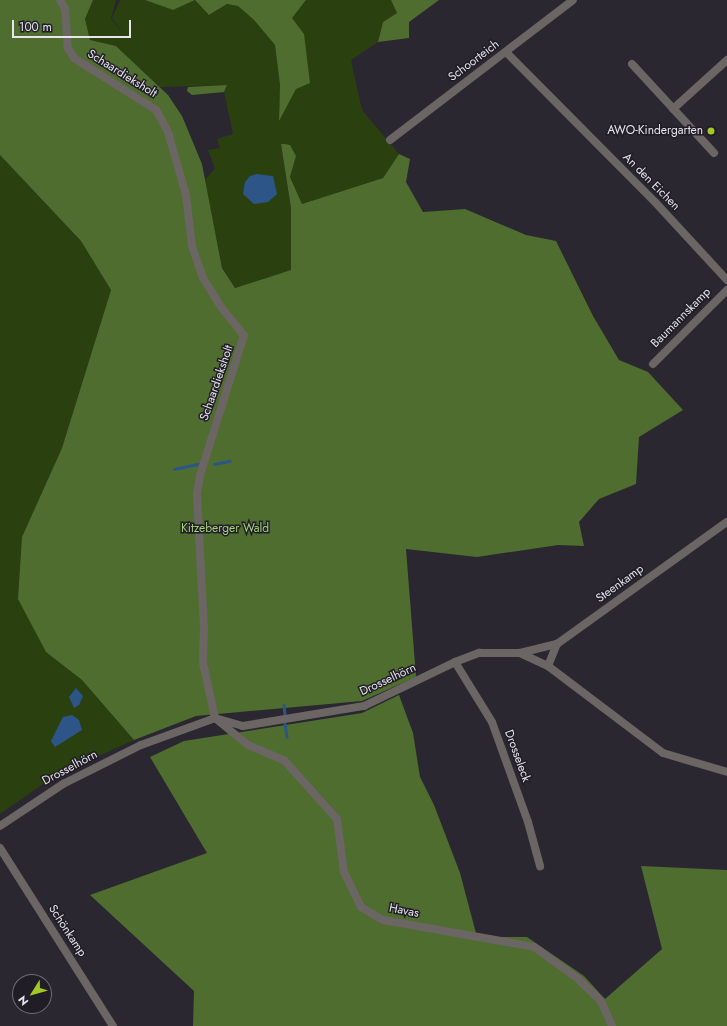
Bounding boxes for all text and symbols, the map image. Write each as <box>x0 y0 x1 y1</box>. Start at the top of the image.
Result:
scale bar <box>14 12 133 38</box>
text: 100 m <box>19 18 52 36</box>
street label: Schoorteich <box>446 37 502 85</box>
street label: Schaardieksholt <box>85 47 159 101</box>
place label: AWO-Kindergarten <box>607 124 703 138</box>
marker: AWO-Kindergarten <box>706 126 716 136</box>
street label: An den Eichen <box>619 150 683 214</box>
street label: Baumannskamp <box>648 285 714 351</box>
street label: Schaardieksholt <box>197 343 237 423</box>
park label: Kitzeberger Wald <box>181 522 269 536</box>
street label: Steenkamp <box>593 562 647 606</box>
street label: Drosselhörn <box>358 661 418 699</box>
street label: Drosseleck <box>501 728 533 784</box>
street label: Drosselhörn <box>40 747 100 789</box>
street label: Havas <box>388 901 420 921</box>
street label: Schönkamp <box>45 902 89 960</box>
north arrow <box>12 974 52 1014</box>
text: N <box>14 992 32 1009</box>

